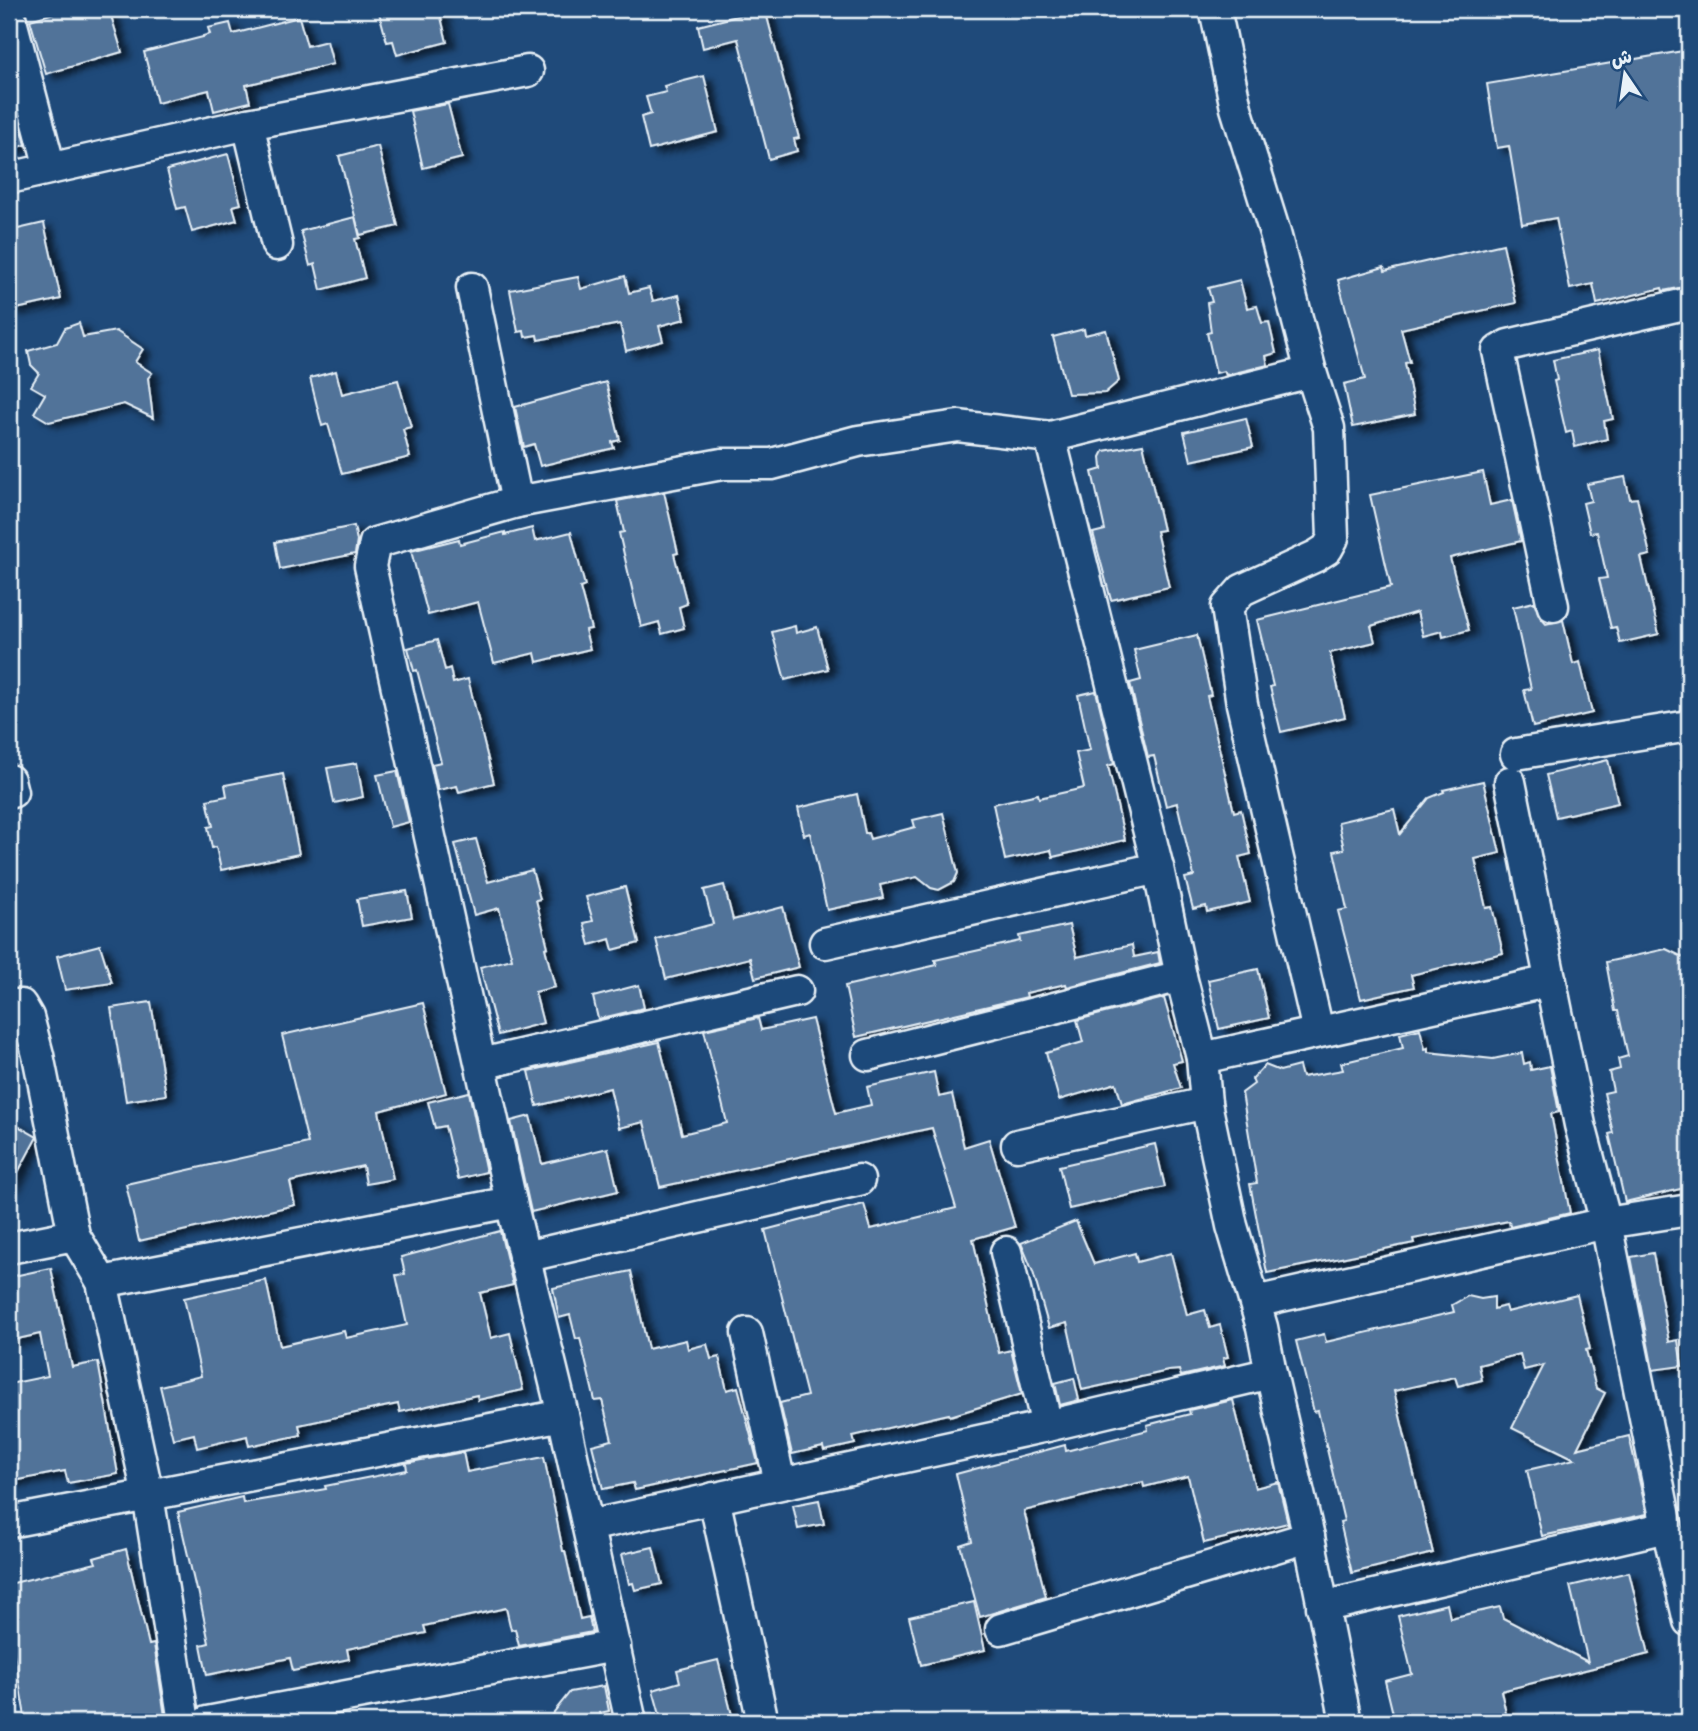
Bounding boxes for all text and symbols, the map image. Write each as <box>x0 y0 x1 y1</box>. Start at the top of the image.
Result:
north arrow <box>1590 38 1660 108</box>
text: ش <box>1608 43 1635 74</box>

